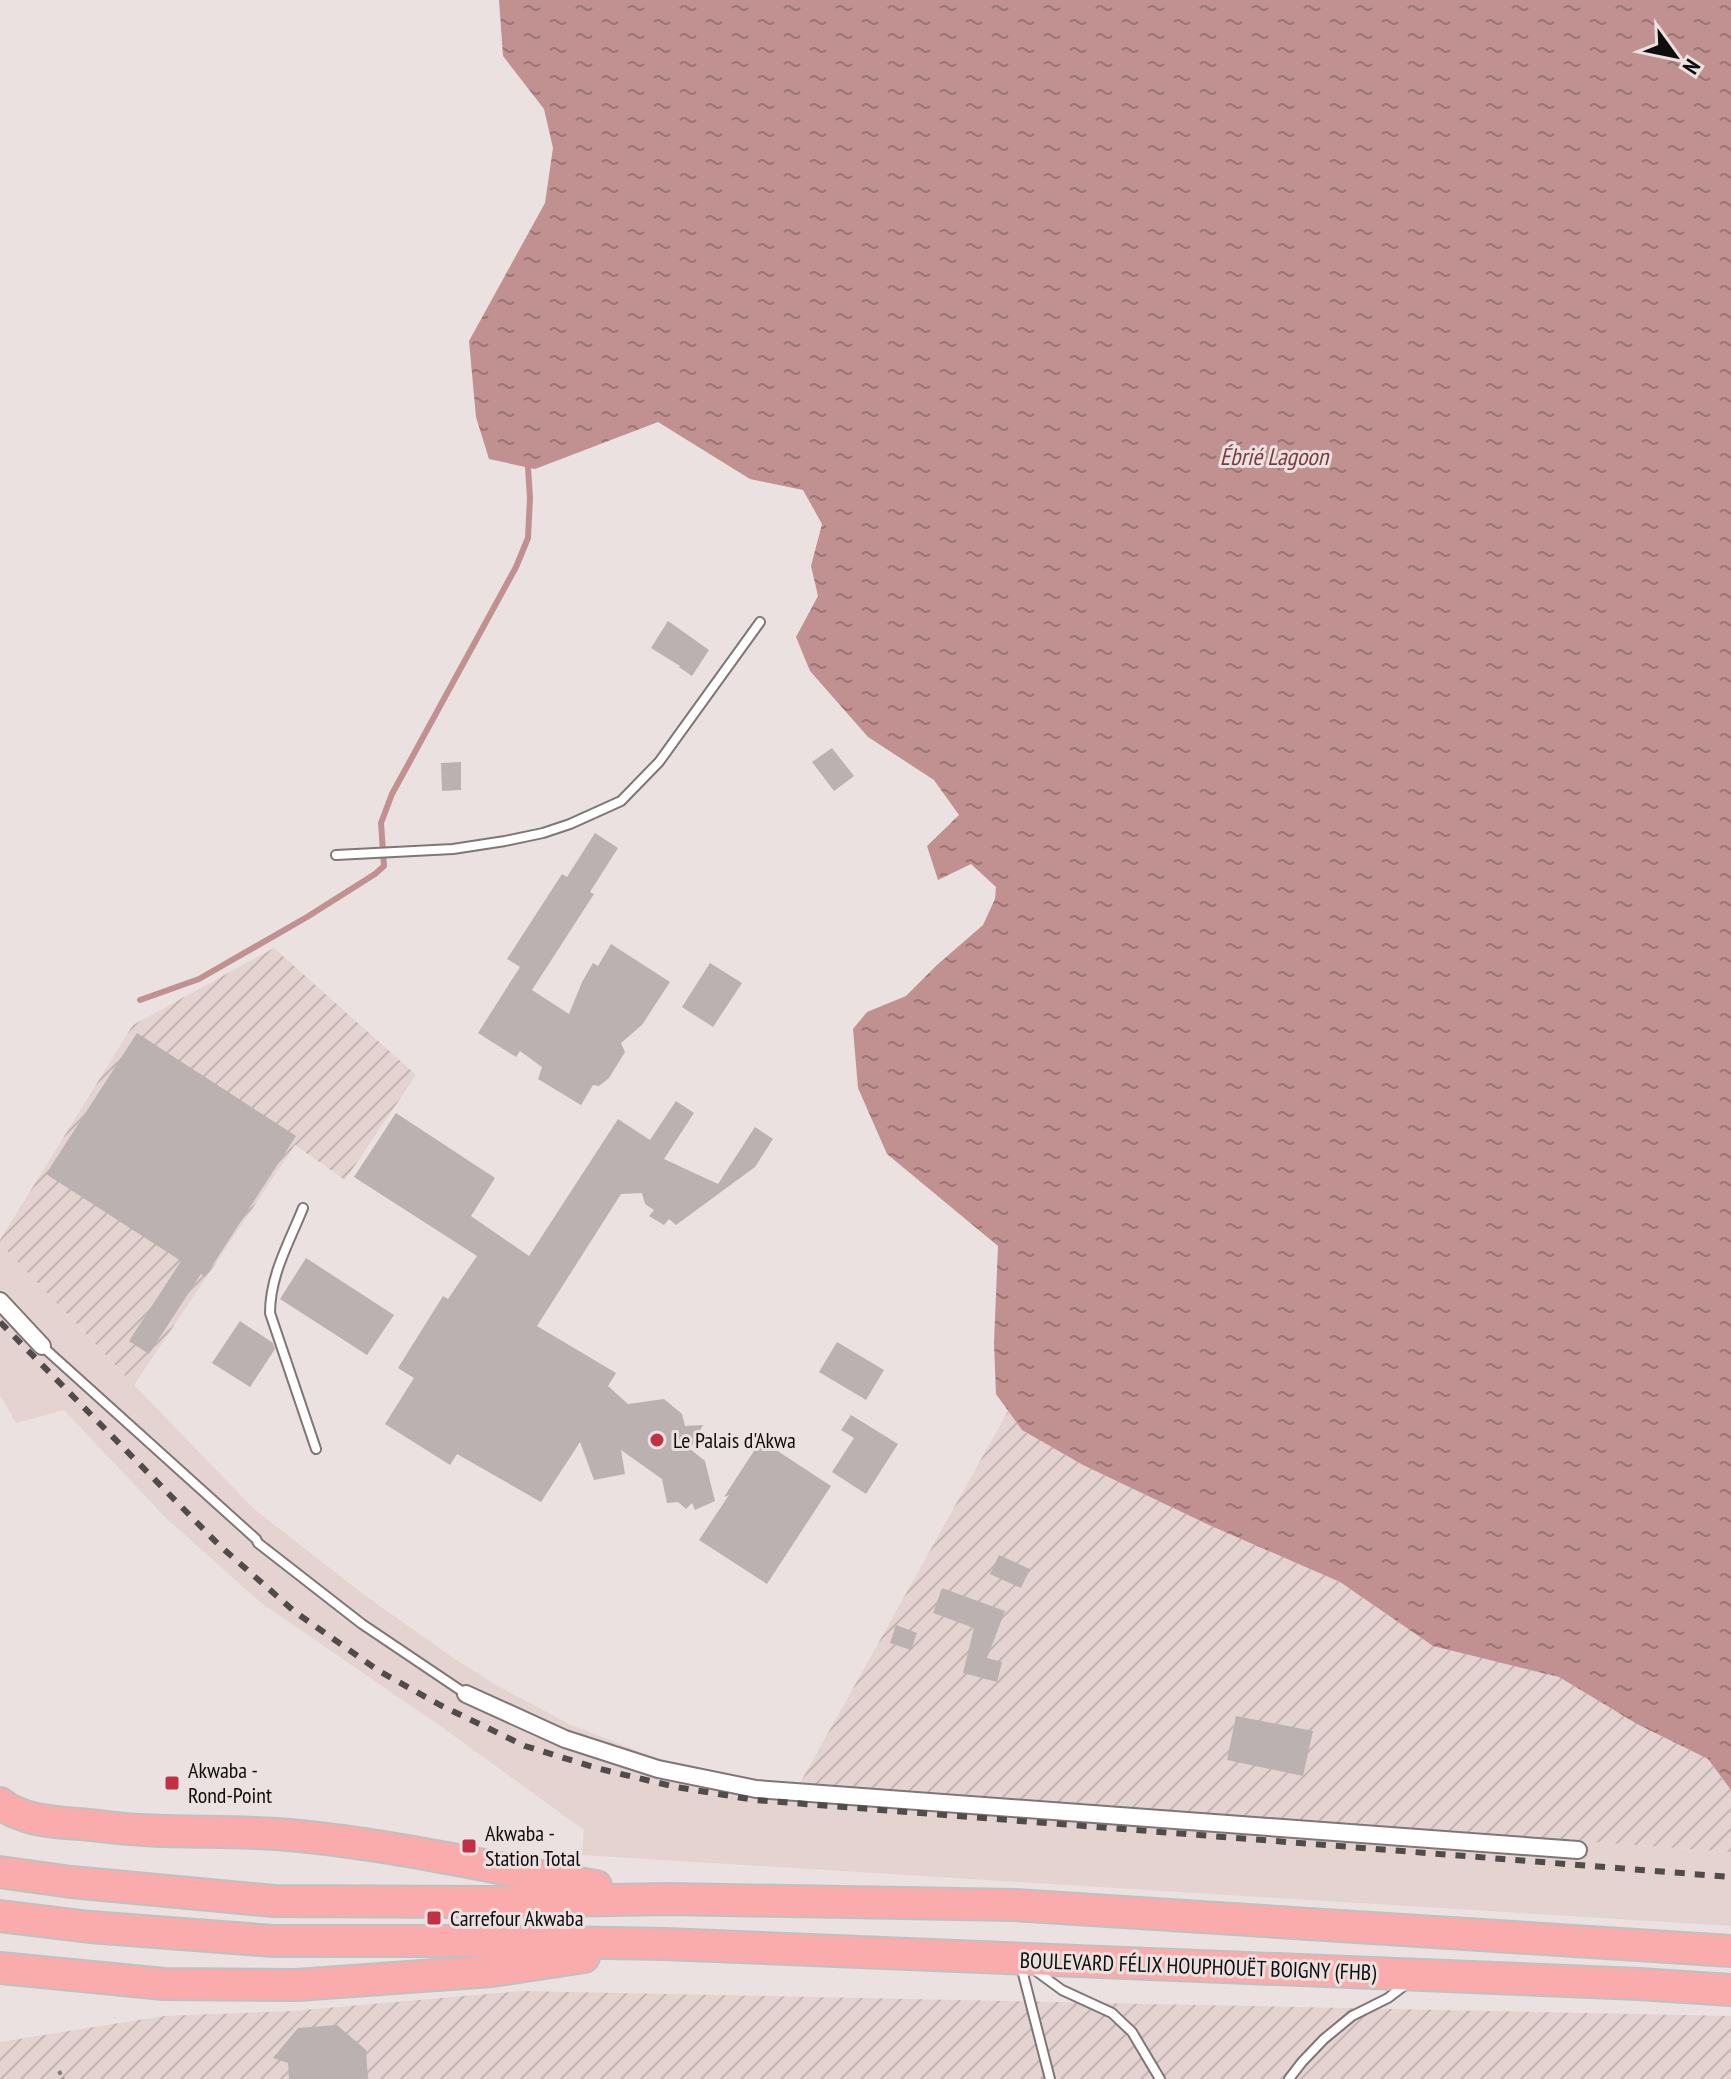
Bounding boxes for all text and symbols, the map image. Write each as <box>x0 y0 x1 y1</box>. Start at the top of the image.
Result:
north arrow <box>1635 16 1715 96</box>
text: N <box>1677 54 1707 80</box>
water label: Ébrié Lagoon <box>1220 441 1330 472</box>
place label: Le Palais d'Akwa <box>673 1426 796 1454</box>
marker: Le Palais d'Akwa <box>648 1431 666 1449</box>
place label: Akwaba - Rond-Point <box>188 1756 272 1809</box>
marker: Akwaba - Rond-Point <box>163 1774 181 1792</box>
place label: Akwaba - Station Total <box>485 1819 581 1872</box>
marker: Akwaba - Station Total <box>460 1837 478 1855</box>
place label: Carrefour Akwaba <box>450 1904 583 1932</box>
marker: Carrefour Akwaba <box>425 1909 443 1927</box>
street label: BOULEVARD FÉLIX HOUPHOUËT BOIGNY (FHB) <box>1019 1946 1378 1986</box>

